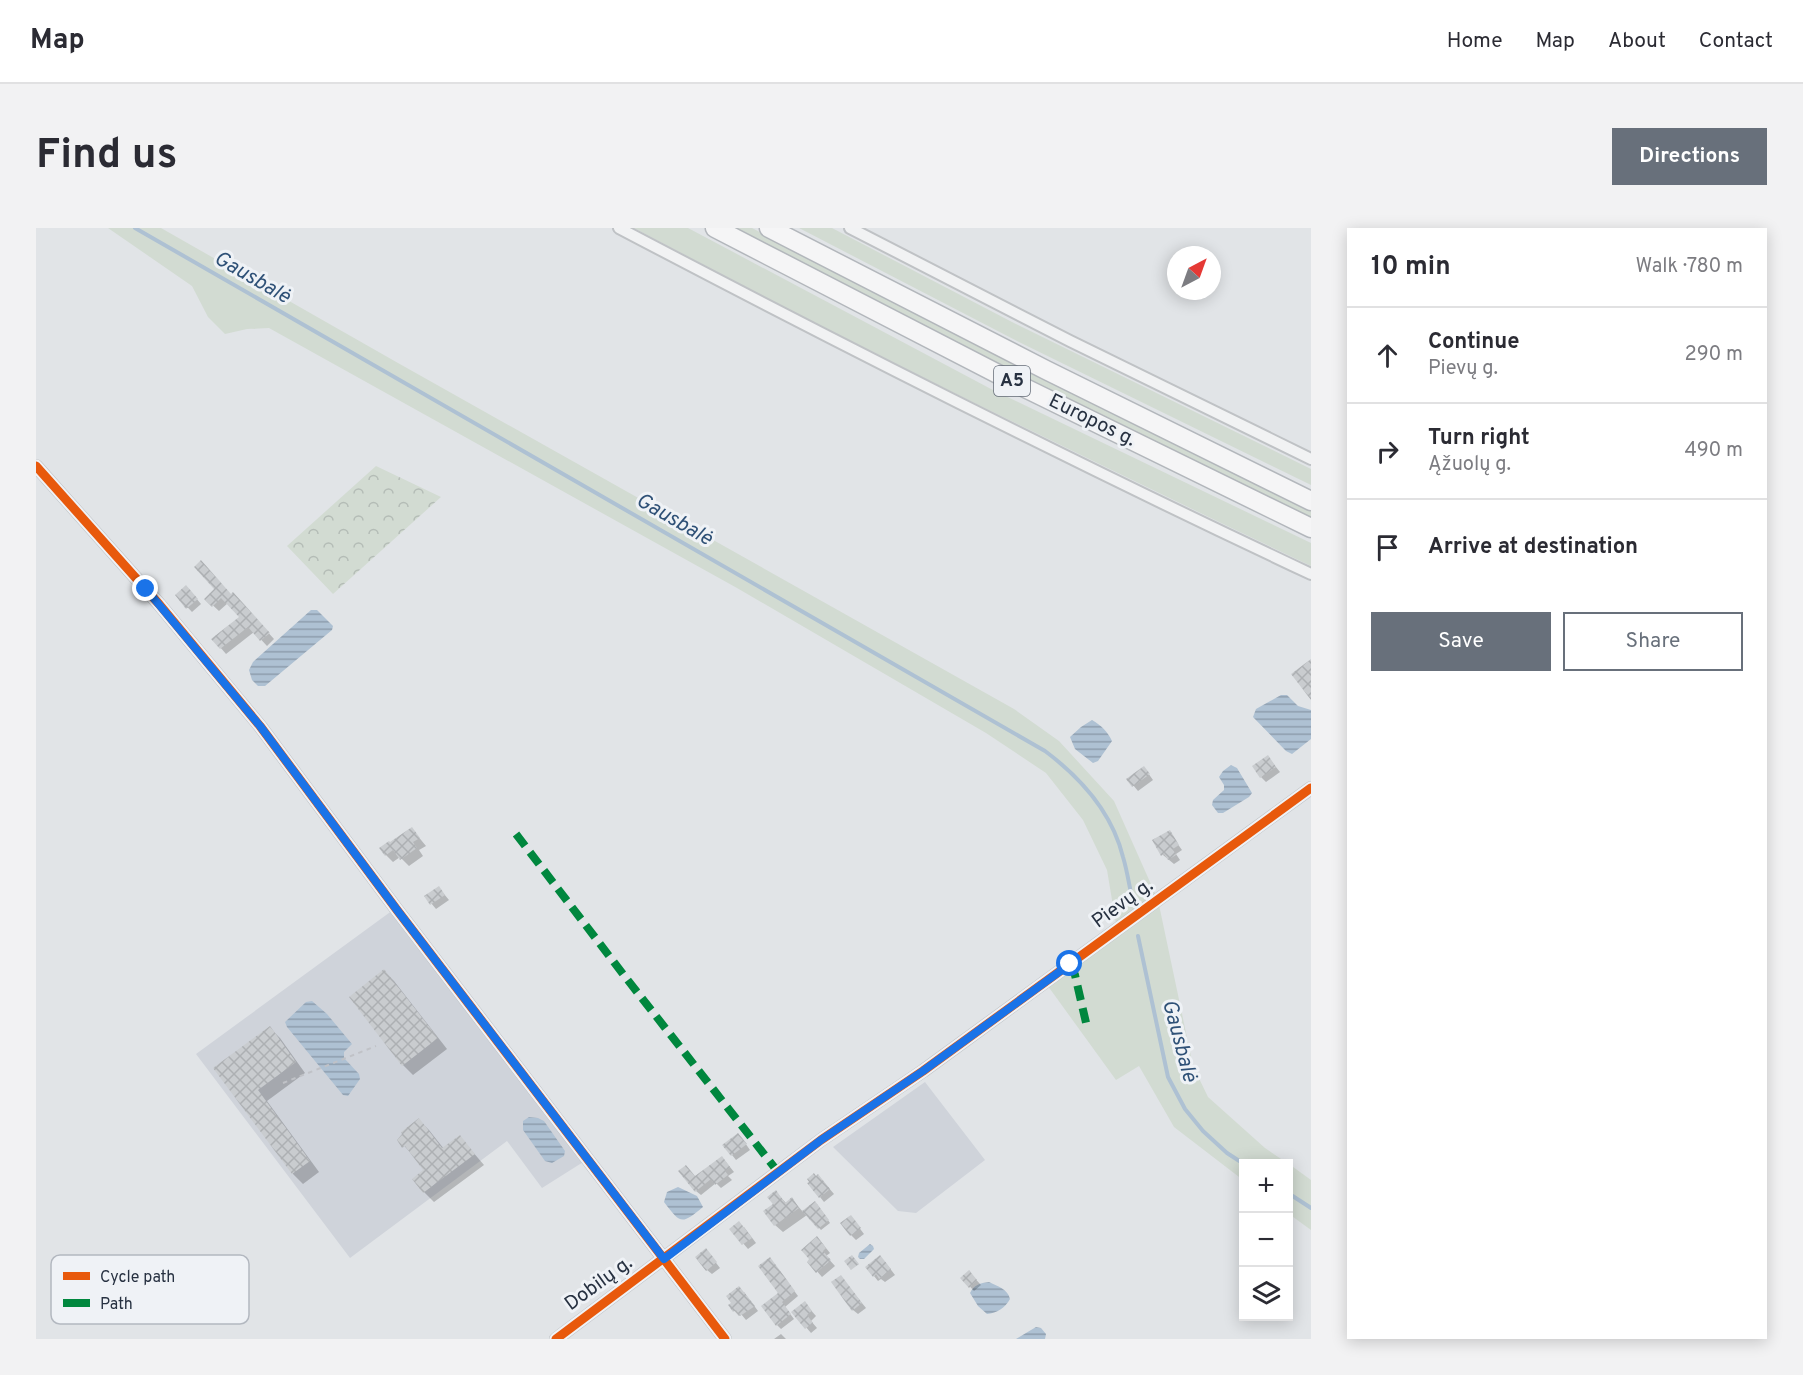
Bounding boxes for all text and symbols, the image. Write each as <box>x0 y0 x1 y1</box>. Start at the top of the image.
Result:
text: Map <box>30 23 85 59</box>
text: Home <box>1447 28 1503 55</box>
text: Map <box>1536 28 1575 55</box>
text: About <box>1608 28 1666 55</box>
text: Contact <box>1699 28 1773 55</box>
button: Directions <box>1612 128 1767 185</box>
text: Find us <box>36 130 177 183</box>
water label: Gausbalė <box>209 245 296 311</box>
north arrow <box>1167 246 1221 300</box>
text: 10 min <box>1371 251 1451 284</box>
text: Walk · 780 m <box>1635 254 1743 280</box>
text: Continue <box>1428 329 1519 356</box>
icon: ahead <box>1371 339 1404 372</box>
text: 290 m <box>1685 342 1743 368</box>
text: Pievų g. <box>1428 356 1498 382</box>
road number: A5 <box>994 366 1030 396</box>
street label: Europos g. <box>1044 389 1140 453</box>
text: Turn right <box>1428 425 1530 452</box>
icon: right <box>1371 435 1404 468</box>
text: 490 m <box>1685 438 1743 464</box>
text: Ąžuolų g. <box>1428 452 1511 478</box>
water label: Gausbalė <box>631 487 718 553</box>
icon: arrive <box>1371 531 1404 564</box>
text: Arrive at destination <box>1428 534 1638 561</box>
route end <box>132 575 158 601</box>
button: Save <box>1371 612 1551 671</box>
button: Share <box>1563 612 1743 671</box>
street label: Pievų g. <box>1087 873 1159 935</box>
route start <box>1056 950 1082 976</box>
water label: Gausbalė <box>1155 997 1203 1086</box>
map controls <box>1239 1159 1293 1321</box>
button: + <box>1239 1159 1293 1213</box>
button: − <box>1239 1213 1293 1267</box>
street label: Dobilų g. <box>560 1251 638 1317</box>
legend <box>51 1255 249 1324</box>
button: layers <box>1239 1267 1293 1321</box>
text: Cycle path <box>100 1268 175 1288</box>
text: Path <box>100 1295 133 1315</box>

